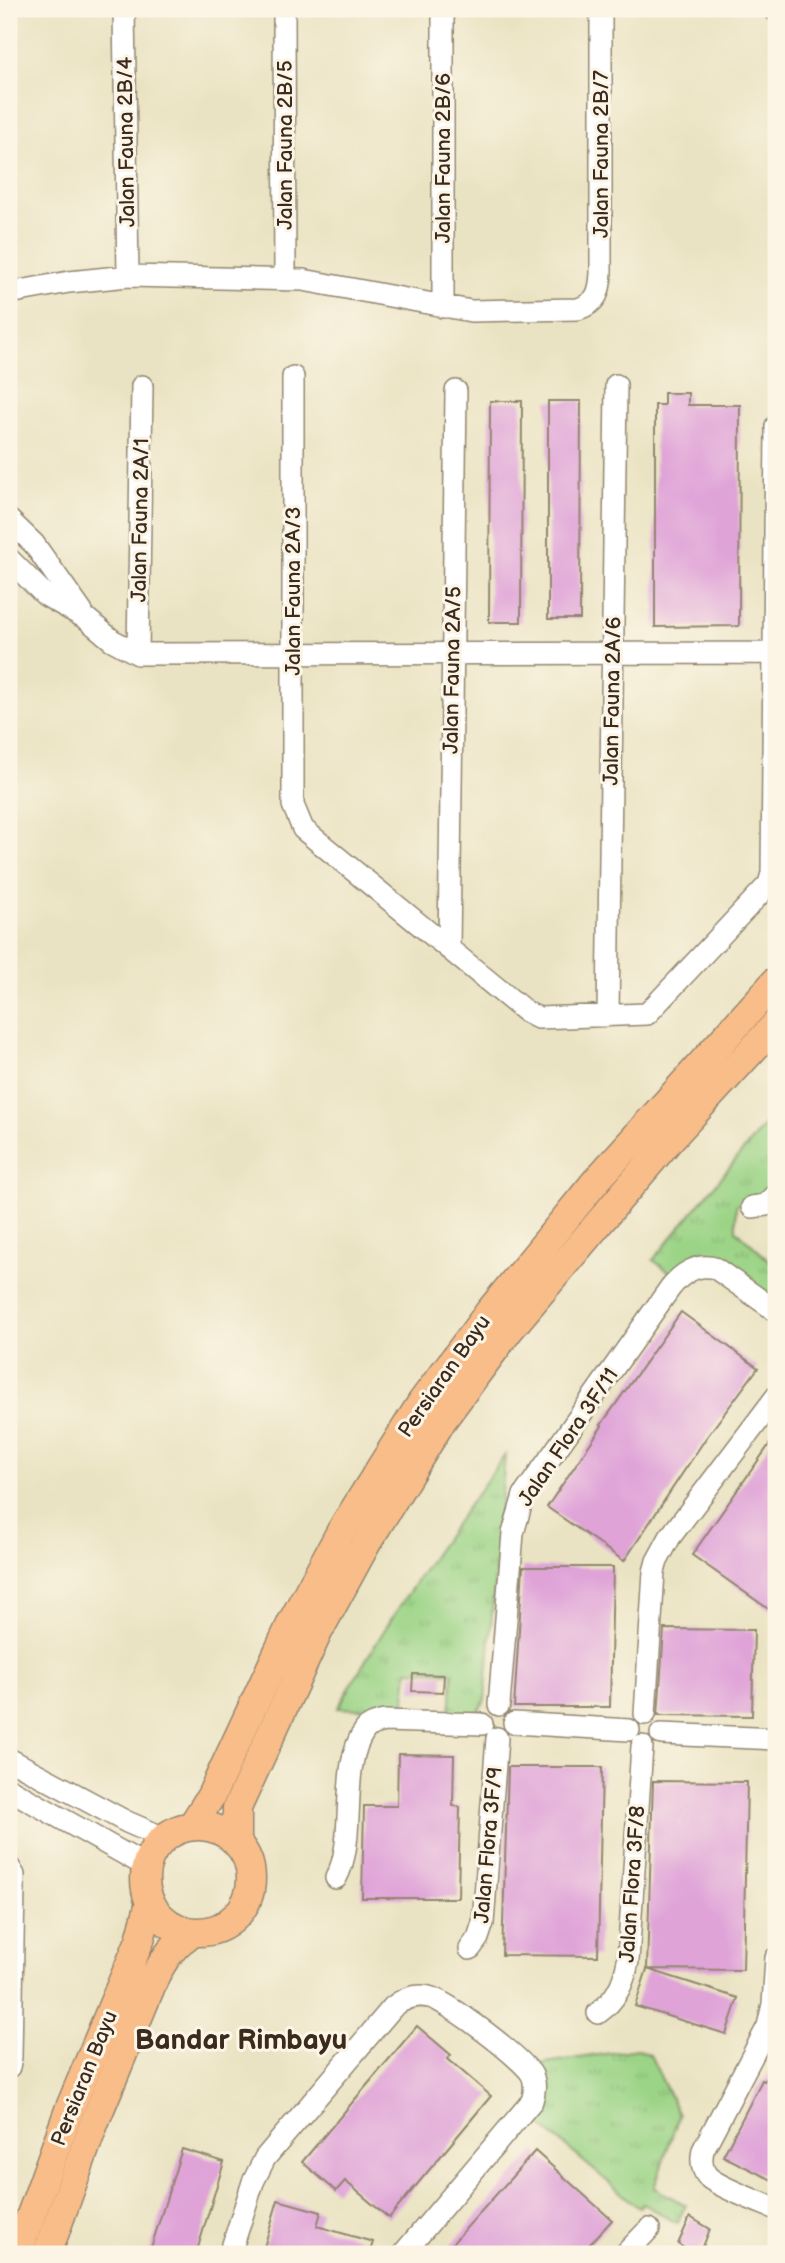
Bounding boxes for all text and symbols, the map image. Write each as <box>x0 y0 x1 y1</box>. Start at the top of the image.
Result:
street label: Jalan Fauna 2B/4 <box>113 56 140 227</box>
street label: Jalan Fauna 2B/5 <box>273 60 298 230</box>
street label: Jalan Fauna 2B/7 <box>589 69 614 238</box>
street label: Jalan Fauna 2B/6 <box>431 73 456 243</box>
street label: Jalan Fauna 2A/1 <box>127 438 154 602</box>
street label: Jalan Fauna 2A/3 <box>281 507 306 675</box>
street label: Jalan Fauna 2A/5 <box>439 586 466 754</box>
street label: Jalan Fauna 2A/6 <box>599 616 626 786</box>
street label: Persiaran Bayu <box>393 1310 496 1442</box>
street label: Jalan Flora 3F/11 <box>513 1363 624 1511</box>
street label: Jalan Flora 3F/9 <box>469 1766 508 1924</box>
street label: Jalan Flora 3F/8 <box>615 1805 650 1963</box>
street label: Persiaran Bayu <box>46 2007 123 2149</box>
district label: Bandar Rimbayu <box>135 2024 347 2057</box>

